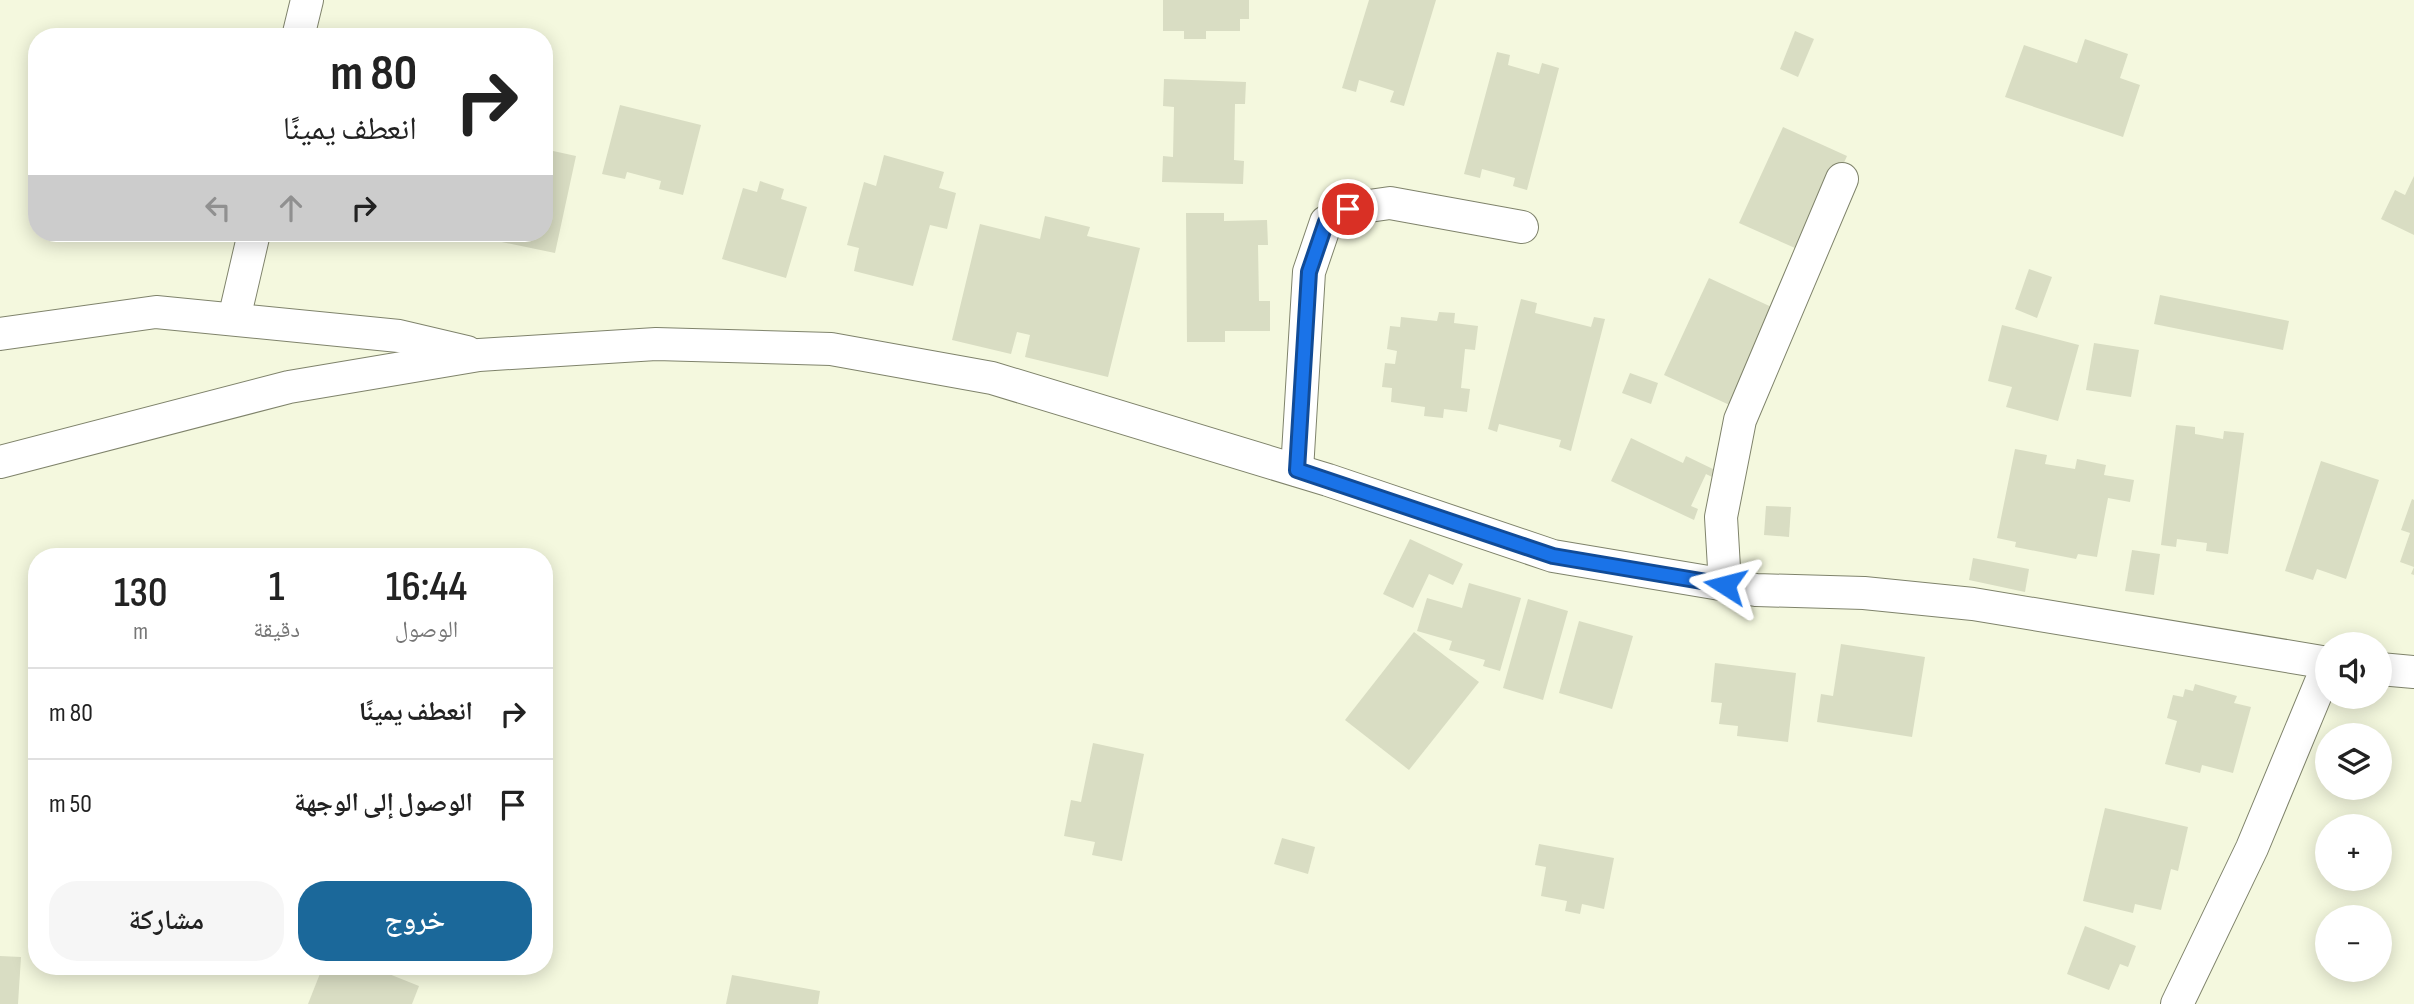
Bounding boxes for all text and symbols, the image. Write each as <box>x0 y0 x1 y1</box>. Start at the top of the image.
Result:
text: 80 m <box>330 45 417 104</box>
icon: right <box>441 56 532 147</box>
text: انعطف يمينًا <box>283 110 417 149</box>
pin <box>1318 179 1378 239</box>
icon: left <box>199 189 237 227</box>
icon: ahead <box>272 189 310 227</box>
icon: right <box>345 189 383 227</box>
icon: arrive <box>1329 190 1367 228</box>
position arrow <box>1688 548 1762 622</box>
text: 1 <box>269 562 284 613</box>
text: 16:44 <box>386 562 467 613</box>
text: 130 <box>114 568 167 619</box>
text: دقيقة <box>253 616 300 644</box>
text: الوصول <box>395 616 458 644</box>
text: m <box>133 618 148 646</box>
map controls <box>2315 632 2392 982</box>
button: sound <box>2315 632 2392 709</box>
icon: right <box>494 695 532 733</box>
text: انعطف يمينًا <box>359 697 473 728</box>
text: 80 m <box>49 698 93 729</box>
button: layers <box>2315 723 2392 800</box>
icon: arrive <box>494 786 532 824</box>
text: الوصول إلى الوجهة <box>294 788 473 819</box>
text: 50 m <box>49 789 92 820</box>
button: + <box>2315 814 2392 891</box>
button: مشاركة <box>49 881 284 961</box>
button: خروج <box>298 881 532 961</box>
button: − <box>2315 905 2392 982</box>

